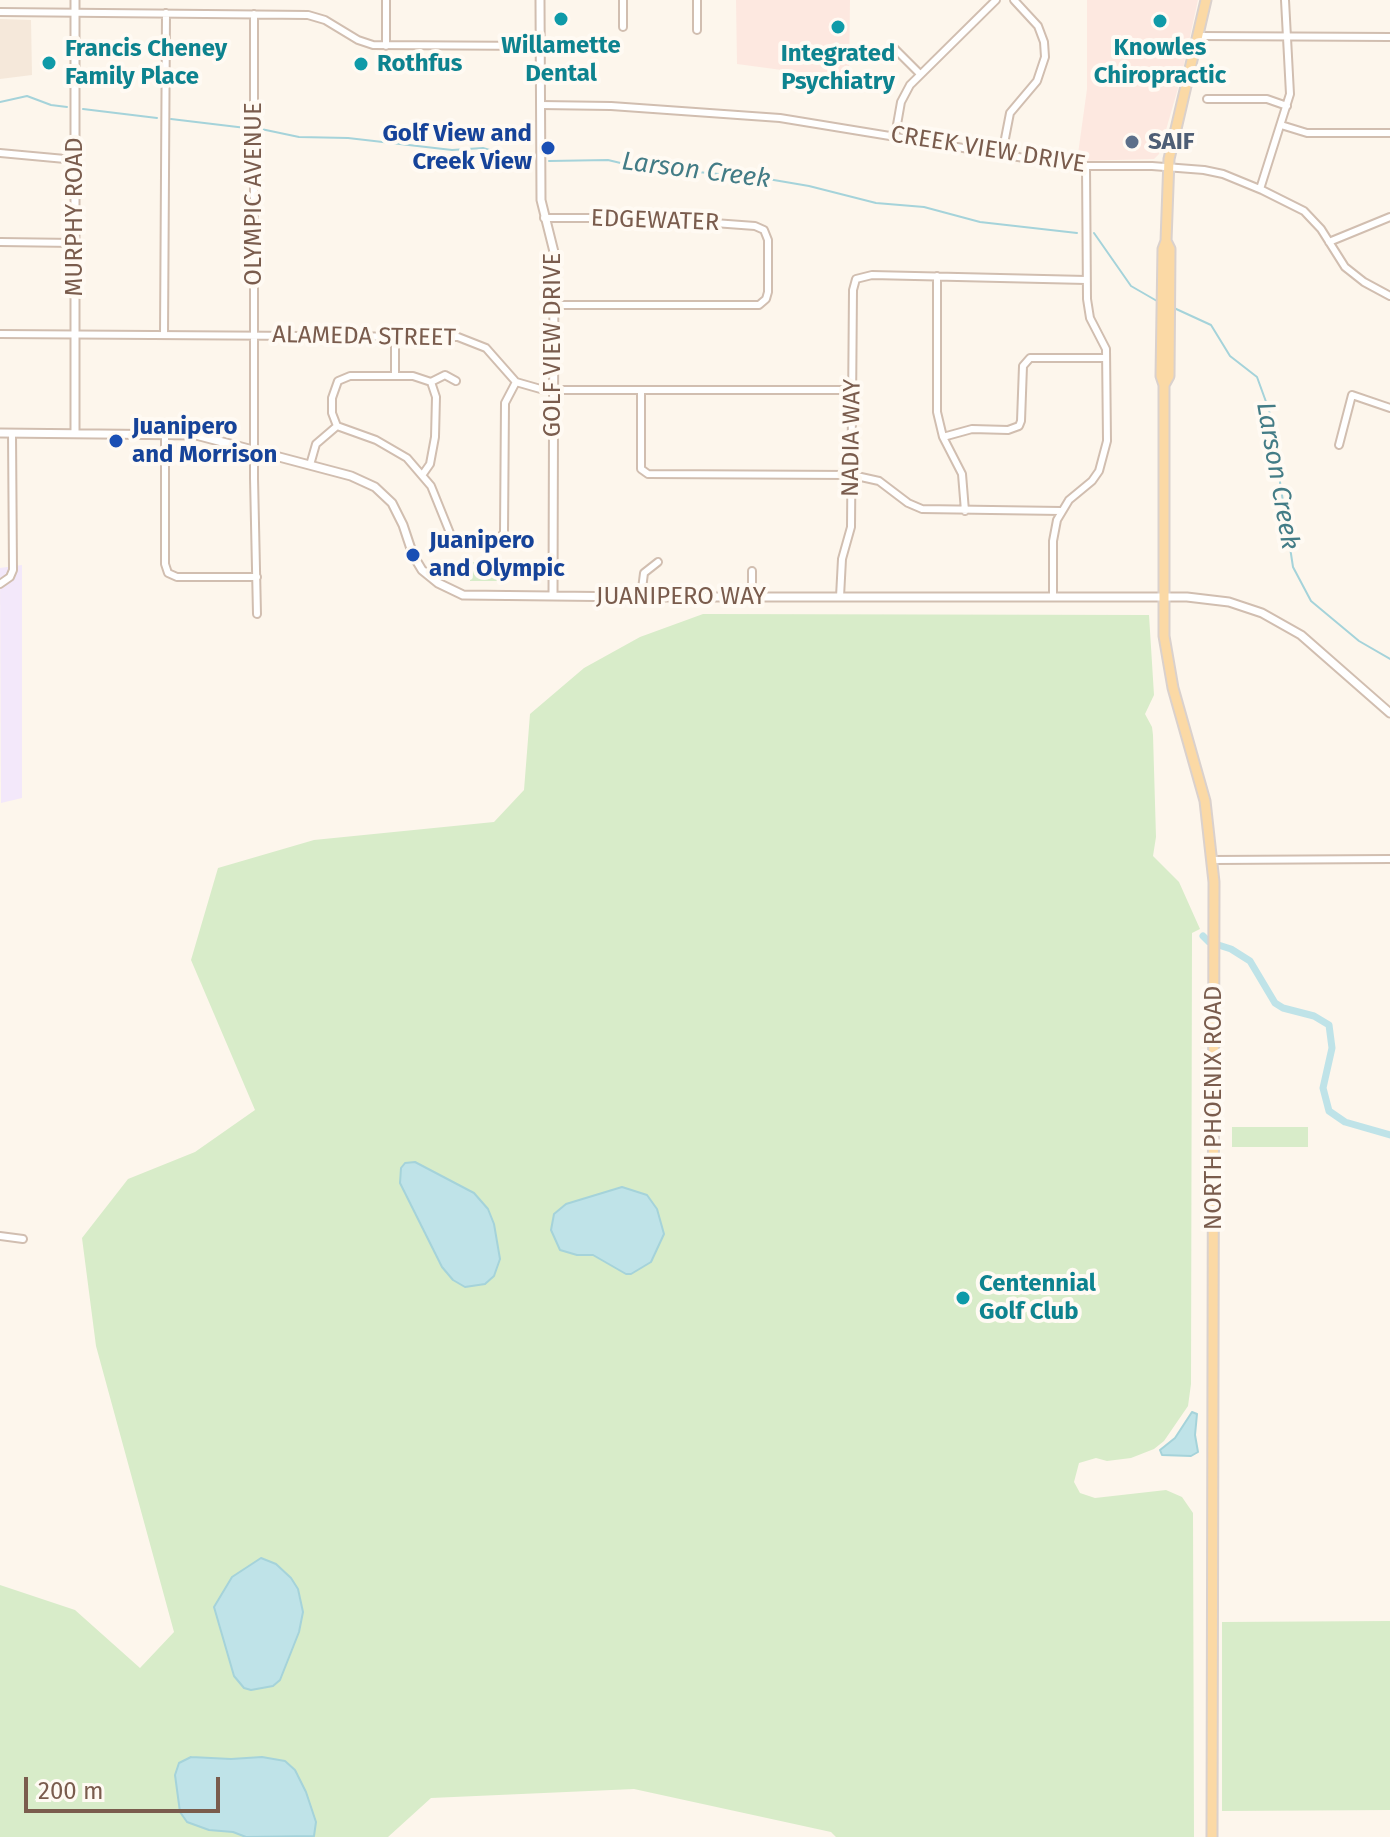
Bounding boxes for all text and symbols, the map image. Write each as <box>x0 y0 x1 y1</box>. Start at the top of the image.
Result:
marker: Willamette Dental <box>552 10 570 28</box>
marker: Knowles Chiropractic <box>1151 12 1169 30</box>
marker: Integrated Psychiatry <box>829 18 847 36</box>
place label: Willamette Dental <box>501 32 621 88</box>
place label: Knowles Chiropractic <box>1094 34 1226 90</box>
place label: Francis Cheney Family Place <box>65 35 227 91</box>
place label: Integrated Psychiatry <box>781 40 895 96</box>
place label: Rothfus <box>377 50 462 78</box>
marker: Francis Cheney Family Place <box>40 54 58 72</box>
marker: Rothfus <box>352 55 370 73</box>
street label: OLYMPIC AVENUE <box>240 102 268 286</box>
place label: Golf View and Creek View <box>382 120 532 176</box>
street label: CREEK VIEW DRIVE <box>889 120 1087 180</box>
place label: SAIF <box>1148 128 1194 156</box>
marker: SAIF <box>1123 133 1141 151</box>
street label: MURPHY ROAD <box>61 138 89 296</box>
marker: Golf View and Creek View <box>539 139 557 157</box>
water label: Larson Creek <box>620 146 772 196</box>
street label: EDGEWATER <box>590 204 720 238</box>
street label: GOLF VIEW DRIVE <box>539 253 567 437</box>
street label: ALAMEDA STREET <box>272 321 456 353</box>
street label: NADIA WAY <box>837 379 867 497</box>
water label: Larson Creek <box>1249 400 1305 552</box>
place label: Juanipero and Morrison <box>132 413 277 469</box>
marker: Juanipero and Morrison <box>107 432 125 450</box>
place label: Juanipero and Olympic <box>429 527 565 583</box>
marker: Juanipero and Olympic <box>404 546 422 564</box>
street label: JUANIPERO WAY <box>596 583 766 611</box>
street label: NORTH PHOENIX ROAD <box>1200 986 1228 1230</box>
place label: Centennial Golf Club <box>979 1270 1096 1326</box>
marker: Centennial Golf Club <box>954 1289 972 1307</box>
scale bar <box>28 1761 224 1811</box>
text: 200 m <box>38 1777 104 1805</box>

